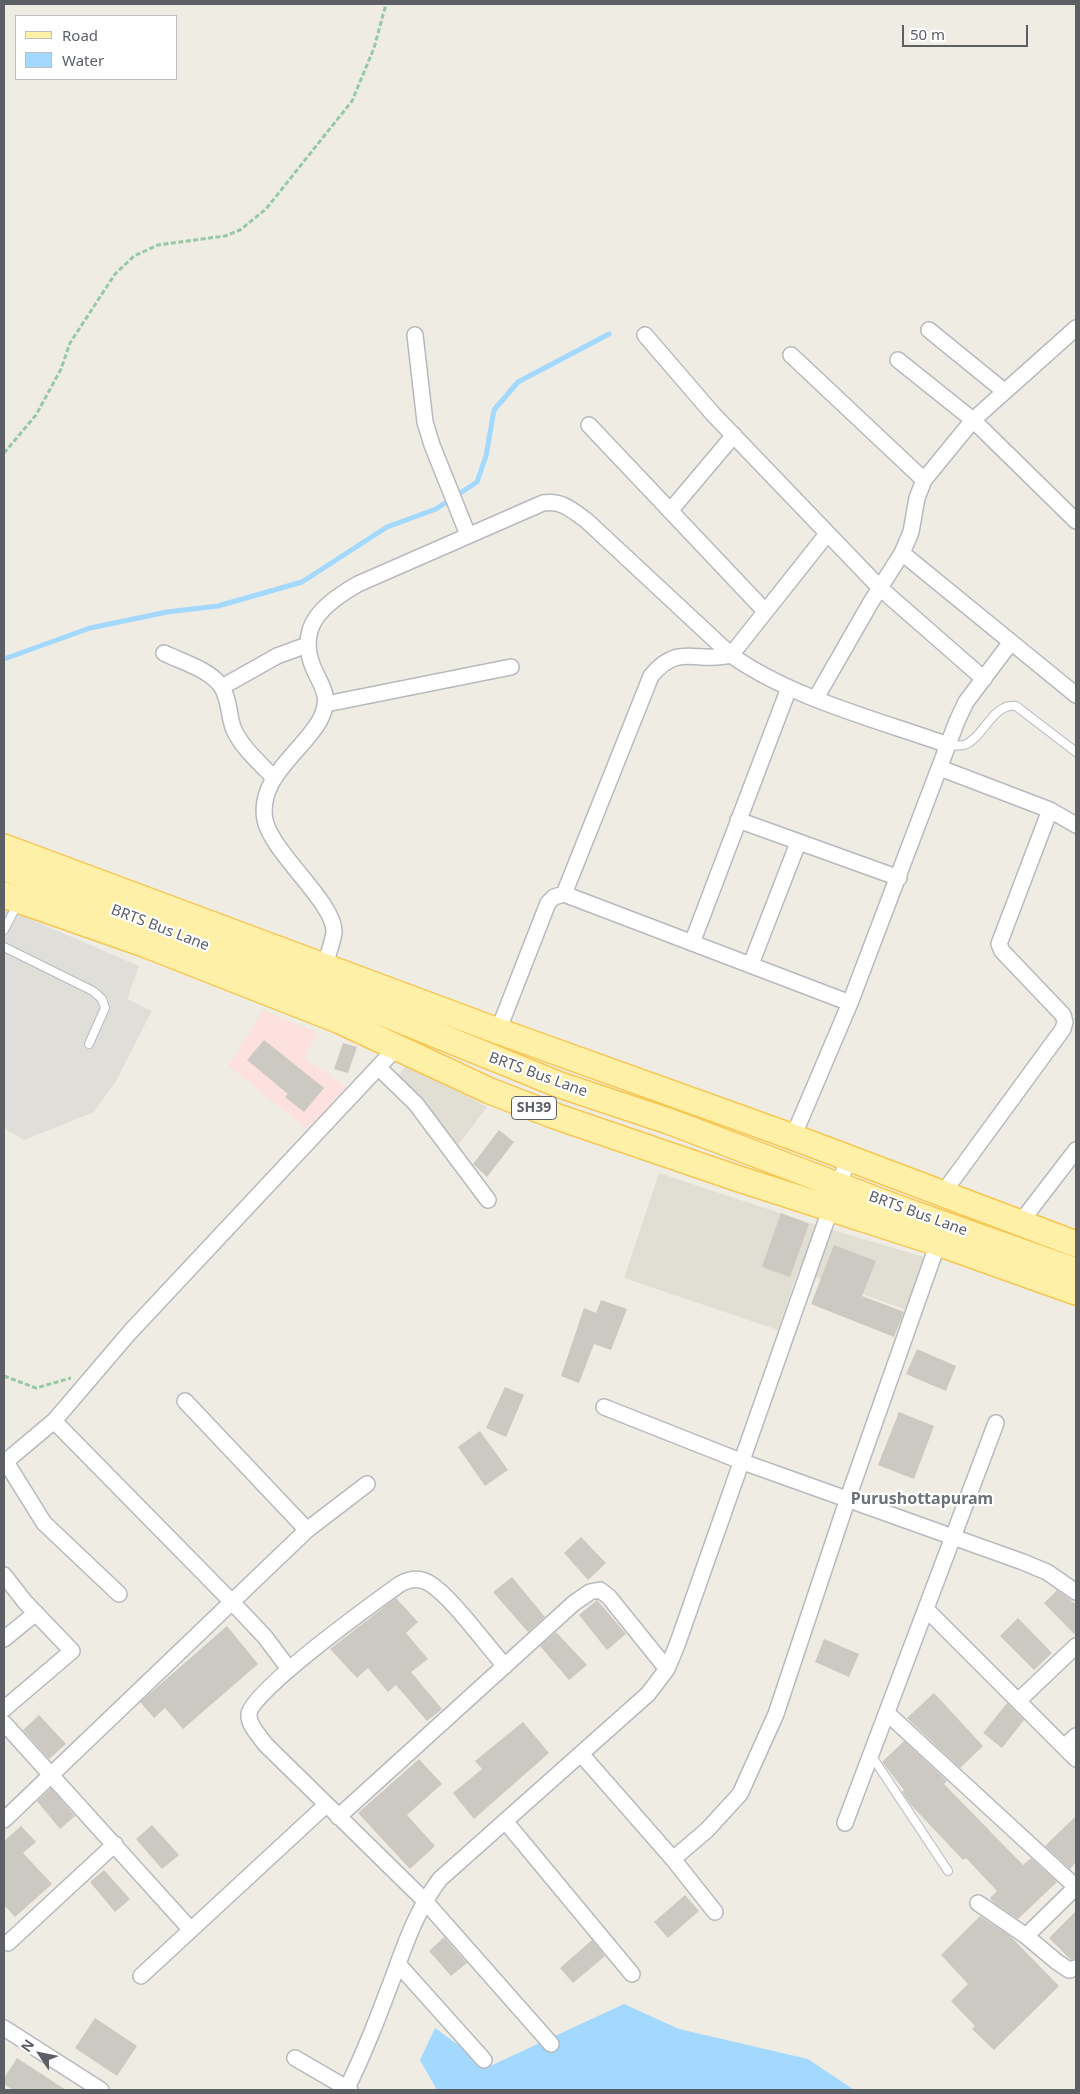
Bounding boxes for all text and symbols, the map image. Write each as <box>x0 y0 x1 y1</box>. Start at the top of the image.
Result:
legend <box>15 15 178 80</box>
scale bar <box>905 15 1031 47</box>
text: 50 m <box>910 24 945 44</box>
text: Road <box>62 25 98 45</box>
text: Water <box>62 50 104 70</box>
street label: BRTS Bus Lane <box>108 901 212 955</box>
street label: BRTS Bus Lane <box>486 1049 590 1101</box>
road number: SH39 <box>512 1096 556 1120</box>
street label: BRTS Bus Lane <box>866 1188 970 1240</box>
district label: Purushottapuram <box>851 1489 993 1509</box>
north arrow <box>15 2029 65 2079</box>
text: N <box>16 2035 38 2055</box>

